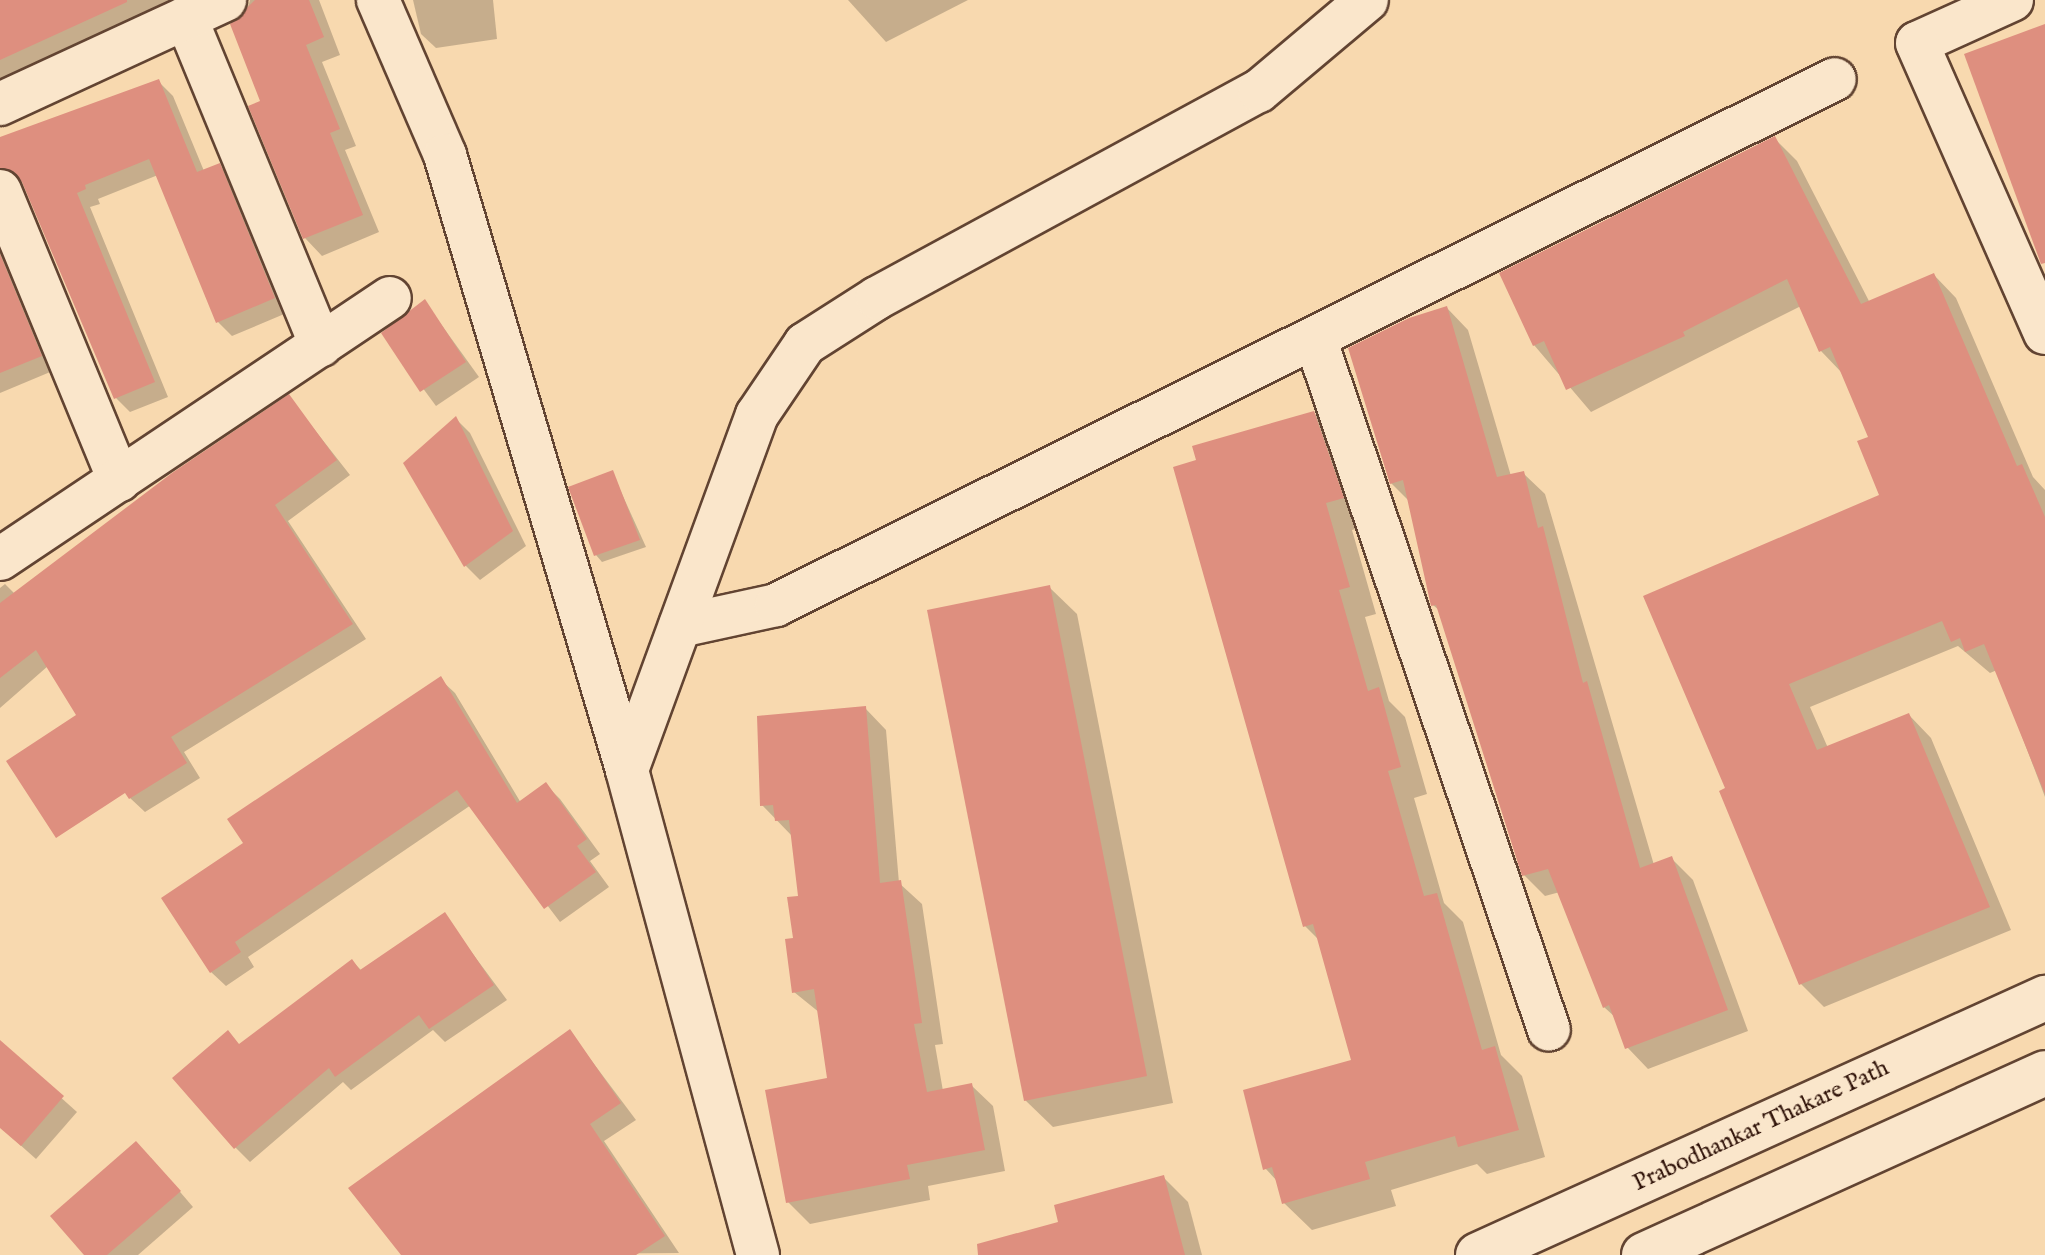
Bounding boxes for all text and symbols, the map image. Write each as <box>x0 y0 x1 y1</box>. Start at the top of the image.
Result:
street label: Prabodhankar Thakare Path <box>1629 1054 1893 1198</box>

